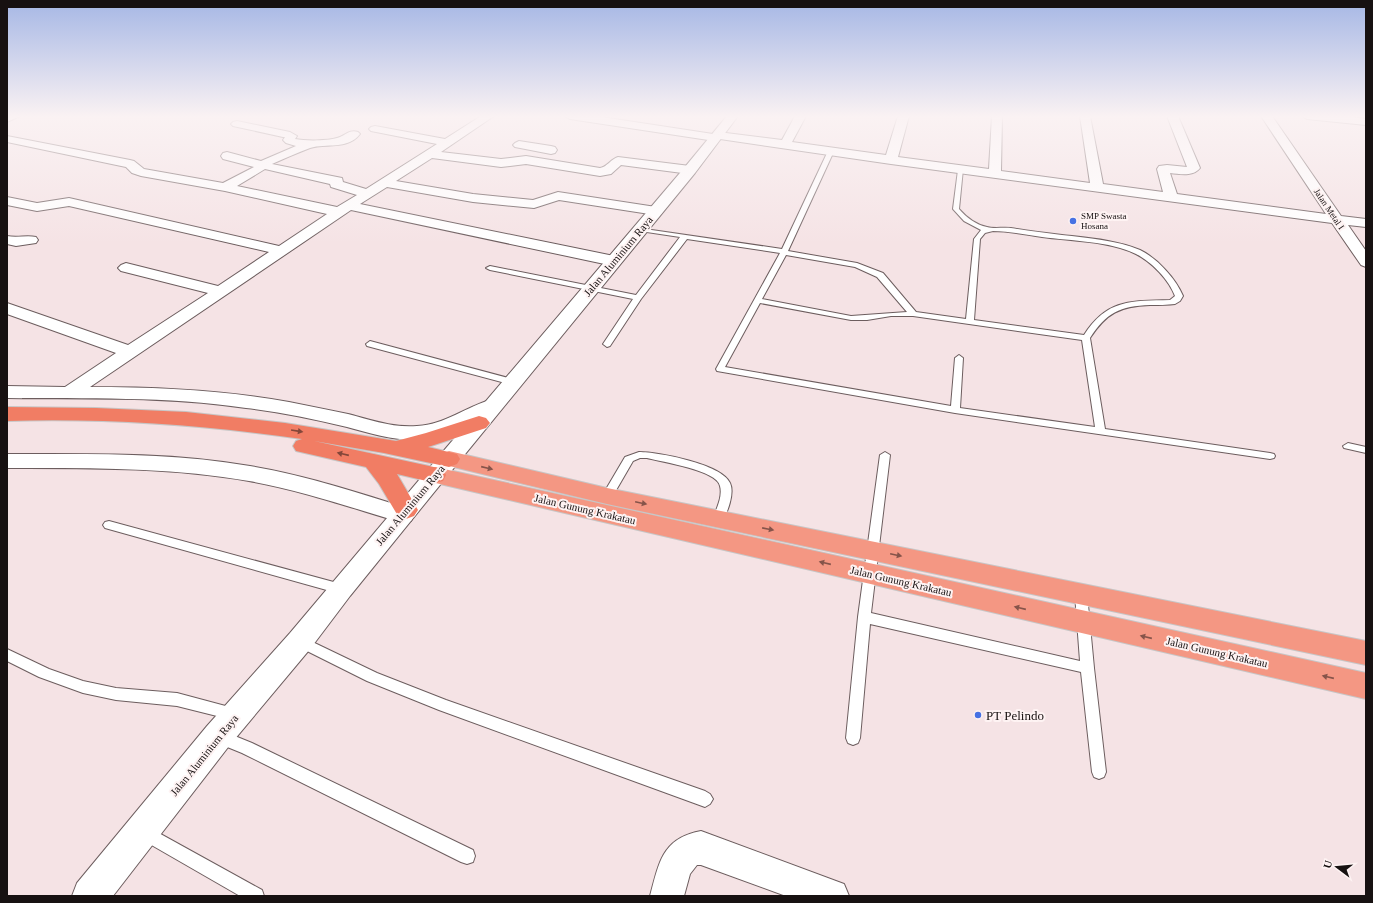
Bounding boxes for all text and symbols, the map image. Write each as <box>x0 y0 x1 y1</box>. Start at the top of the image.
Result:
street label: Jalan Metal I <box>1312 187 1346 231</box>
place label: SMP Swasta Hosana <box>1081 211 1126 231</box>
street label: Jalan Aluminium Raya <box>581 213 655 298</box>
marker: SMP Swasta Hosana <box>1068 216 1078 226</box>
one-way arrow <box>291 428 303 434</box>
one-way arrow <box>336 451 349 457</box>
street label: Jalan Aluminium Raya <box>373 462 447 547</box>
one-way arrow <box>481 465 493 471</box>
street label: Jalan Gunung Krakatau <box>533 491 637 527</box>
one-way arrow <box>635 501 647 507</box>
one-way arrow <box>762 527 774 533</box>
one-way arrow <box>889 553 902 559</box>
one-way arrow <box>819 560 831 566</box>
street label: Jalan Gunung Krakatau <box>849 563 953 599</box>
one-way arrow <box>1014 604 1026 610</box>
one-way arrow <box>1140 633 1153 639</box>
street label: Jalan Gunung Krakatau <box>1165 634 1269 670</box>
one-way arrow <box>1322 674 1334 680</box>
place label: PT Pelindo <box>986 708 1044 723</box>
marker: PT Pelindo <box>973 710 983 720</box>
street label: Jalan Aluminium Raya <box>168 712 240 798</box>
north arrow <box>1317 847 1357 887</box>
text: U <box>1321 859 1334 870</box>

